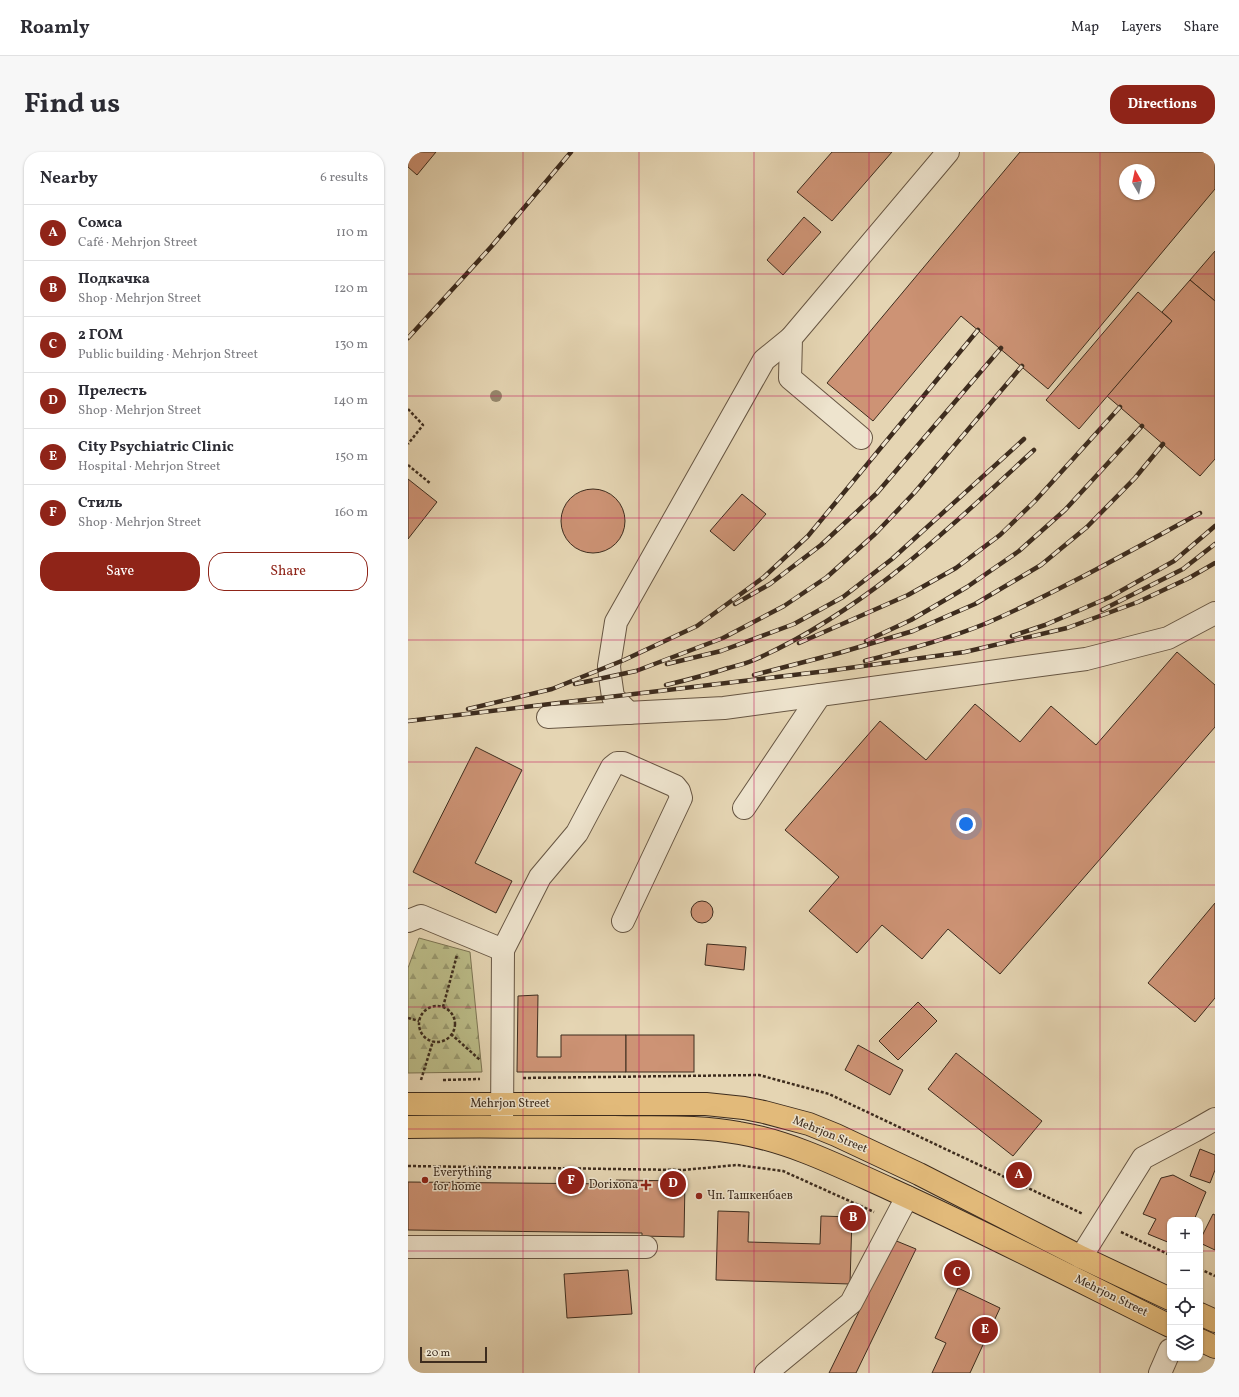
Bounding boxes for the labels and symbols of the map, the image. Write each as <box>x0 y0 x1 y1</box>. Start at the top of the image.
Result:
north arrow <box>1119 164 1155 200</box>
your location <box>956 814 976 834</box>
street label: Mehrjon Street <box>470 1096 550 1112</box>
street label: Mehrjon Street <box>790 1113 870 1157</box>
pin: A <box>1006 1160 1032 1190</box>
place label: Everything for home <box>433 1165 492 1195</box>
pin: F <box>558 1166 584 1196</box>
pin: D <box>660 1169 686 1199</box>
marker: Everything for home <box>420 1175 430 1185</box>
place label: Dorixona <box>589 1177 638 1193</box>
marker: Dorixona <box>641 1180 651 1190</box>
place label: Чп. Ташкенбаев <box>707 1188 793 1204</box>
marker: Чп. Ташкенбаев <box>694 1191 704 1201</box>
pin: B <box>840 1203 866 1233</box>
pin: C <box>944 1258 970 1288</box>
street label: Mehrjon Street <box>1072 1271 1150 1321</box>
pin: E <box>972 1315 998 1345</box>
scale bar <box>420 1345 487 1364</box>

